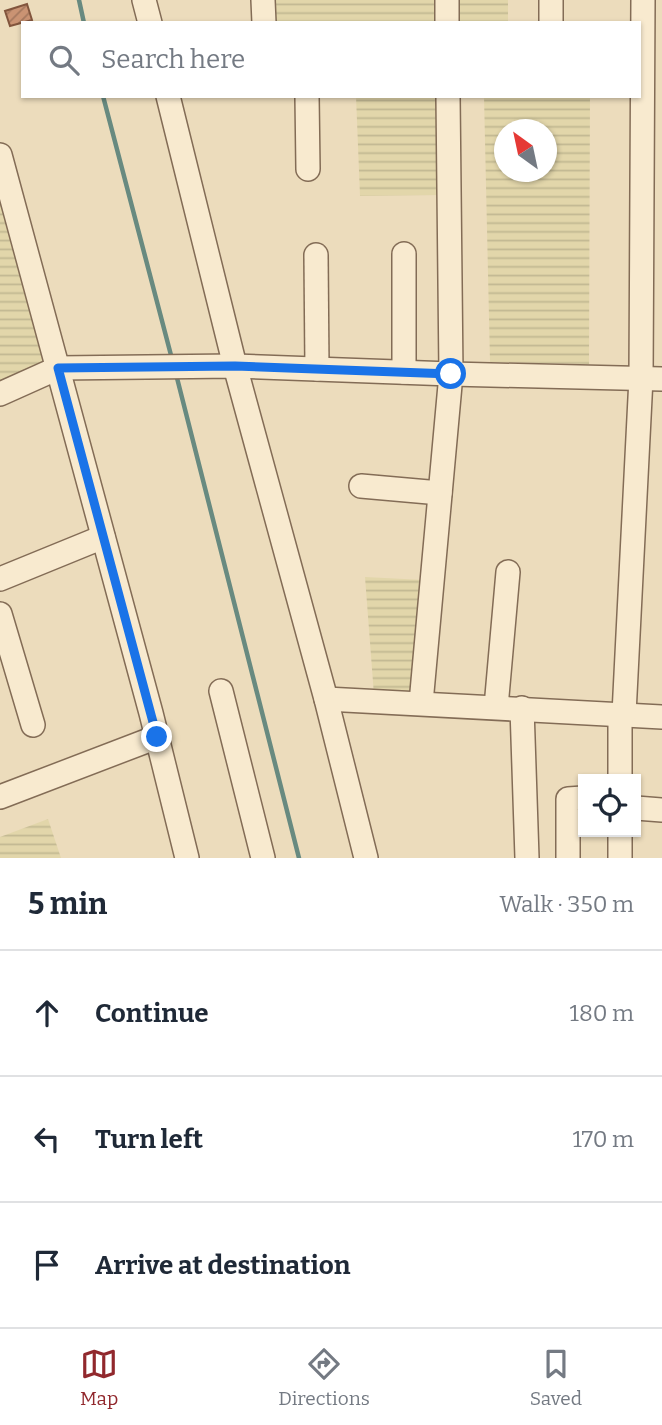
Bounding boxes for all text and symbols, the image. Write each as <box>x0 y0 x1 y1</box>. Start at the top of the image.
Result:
search box <box>21 21 641 98</box>
icon: search <box>45 41 83 79</box>
text: Search here <box>101 44 245 75</box>
north arrow <box>494 119 557 182</box>
route start <box>435 358 466 389</box>
route end <box>141 721 172 752</box>
map controls <box>578 774 641 837</box>
button: locate <box>578 774 641 837</box>
text: 5 min <box>28 886 107 922</box>
text: Walk · 350 m <box>499 890 634 918</box>
icon: ahead <box>28 994 66 1032</box>
text: Continue <box>95 998 209 1029</box>
text: 180 m <box>570 999 634 1027</box>
icon: left <box>28 1120 66 1158</box>
text: Turn left <box>95 1124 203 1155</box>
text: 170 m <box>572 1125 634 1153</box>
icon: arrive <box>28 1246 66 1284</box>
text: Arrive at destination <box>95 1250 350 1281</box>
tab: Map <box>80 1345 118 1410</box>
tab: Directions <box>278 1345 370 1410</box>
tab: Saved <box>530 1345 582 1410</box>

